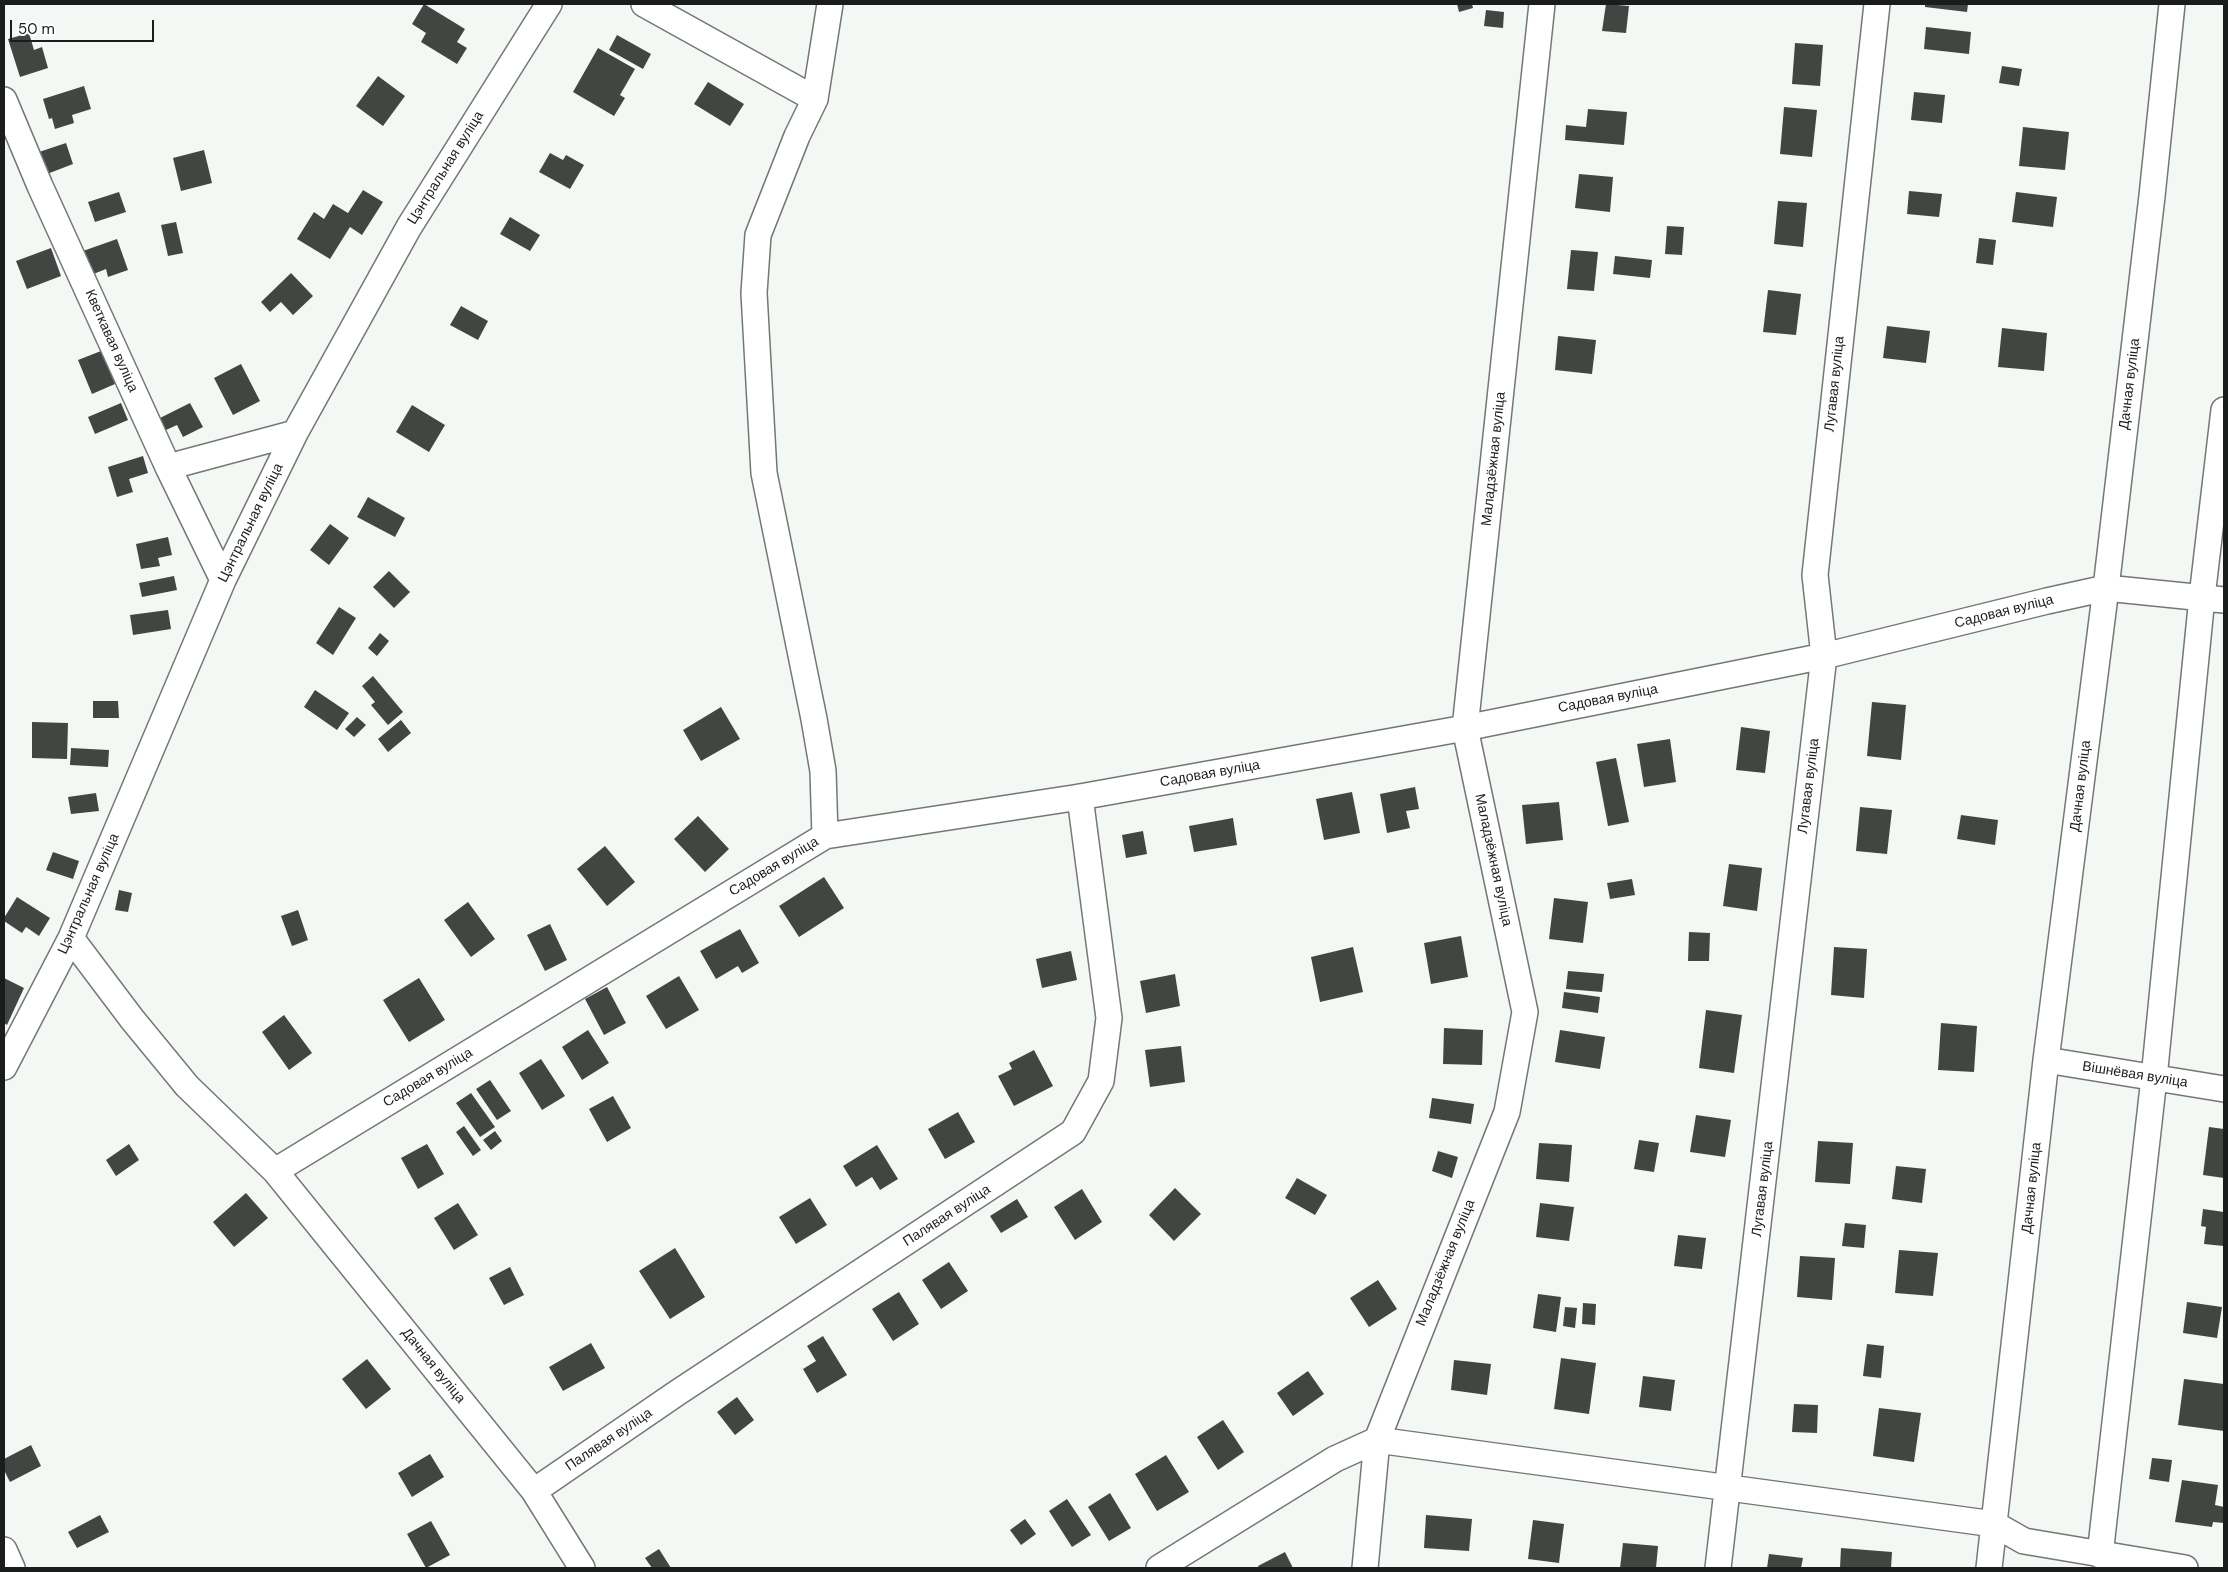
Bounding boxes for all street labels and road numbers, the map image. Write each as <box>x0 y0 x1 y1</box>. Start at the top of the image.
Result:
street label: Цэнтральная вуліца <box>404 108 488 228</box>
street label: Кветкавая вуліца <box>81 287 141 395</box>
street label: Лугавая вуліца <box>1822 335 1848 433</box>
street label: Дачная вуліца <box>2116 337 2144 431</box>
street label: Маладзёжная вуліца <box>1479 391 1509 527</box>
street label: Цэнтральная вуліца <box>215 461 287 585</box>
street label: Садовая вуліца <box>1953 592 2055 632</box>
street label: Садовая вуліца <box>1557 681 1659 717</box>
street label: Лугавая вуліца <box>1795 737 1823 835</box>
street label: Дачная вуліца <box>2067 739 2095 833</box>
street label: Садовая вуліца <box>1159 757 1261 791</box>
street label: Маладзёжная вуліца <box>1471 792 1515 928</box>
street label: Цэнтральная вуліца <box>55 831 123 957</box>
street label: Садовая вуліца <box>726 834 822 900</box>
street label: Садовая вуліца <box>380 1045 476 1111</box>
street label: Вішнёвая вуліца <box>2081 1058 2189 1092</box>
street label: Лугавая вуліца <box>1749 1140 1777 1238</box>
street label: Дачная вуліца <box>2019 1141 2045 1235</box>
street label: Палявая вуліца <box>900 1181 994 1251</box>
street label: Маладзёжная вуліца <box>1413 1197 1479 1329</box>
street label: Дачная вуліца <box>398 1325 468 1407</box>
street label: Палявая вуліца <box>562 1405 656 1475</box>

